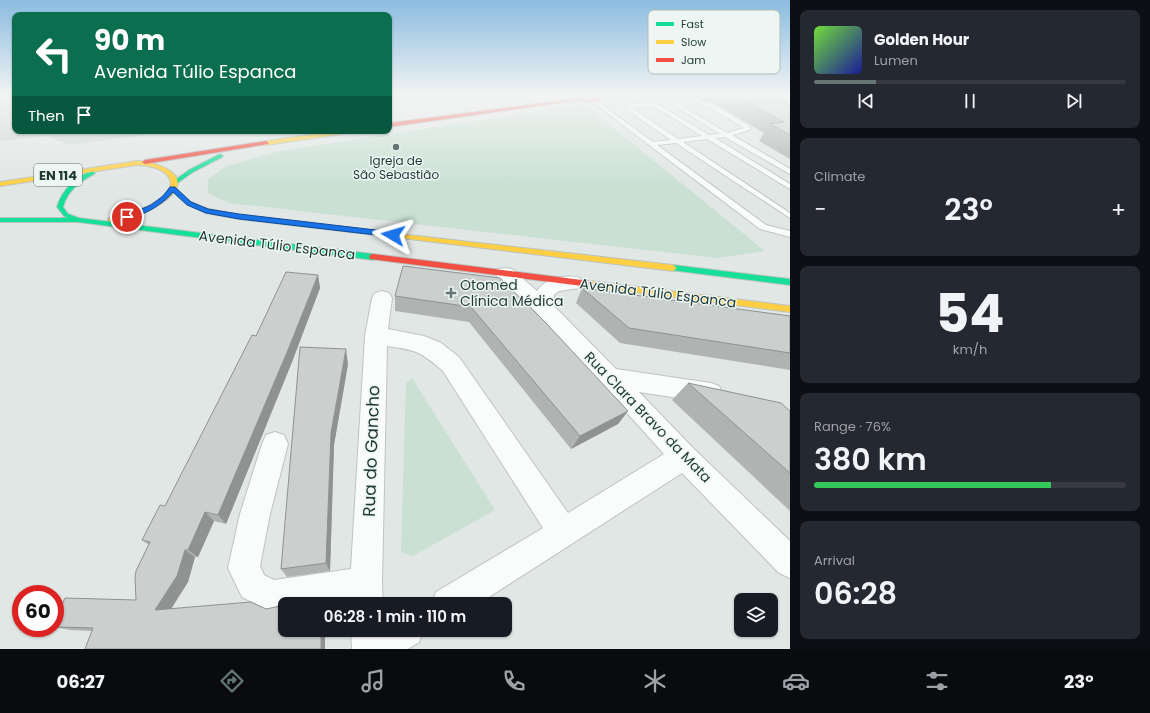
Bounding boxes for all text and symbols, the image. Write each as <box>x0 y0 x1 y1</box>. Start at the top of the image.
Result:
legend <box>648 10 780 74</box>
text: Fast <box>681 16 704 32</box>
text: 90 m <box>94 21 165 60</box>
icon: left <box>28 28 80 80</box>
text: Golden Hour <box>874 29 969 50</box>
text: Slow <box>681 34 706 50</box>
text: Lumen <box>874 51 918 70</box>
text: Jam <box>681 52 706 68</box>
text: Avenida Túlio Espanca <box>94 59 297 84</box>
icon: previous <box>855 90 877 112</box>
icon: pause <box>959 90 981 112</box>
icon: next <box>1063 90 1085 112</box>
icon: arrive <box>73 104 95 126</box>
text: Then <box>28 105 65 126</box>
marker: Igreja de São Sebastião <box>391 142 401 152</box>
place label: Igreja de São Sebastião <box>353 152 439 183</box>
road number: EN 114 <box>34 164 82 186</box>
text: Climate <box>814 167 865 186</box>
text: 23° <box>944 188 993 231</box>
text: − <box>814 194 826 225</box>
text: + <box>1111 194 1126 225</box>
pin <box>110 200 144 234</box>
icon: arrive <box>116 206 138 228</box>
position arrow <box>372 214 414 256</box>
street label: Avenida Túlio Espanca <box>198 225 356 265</box>
street label: Avenida Túlio Espanca <box>579 273 737 313</box>
place label: Otomed Clínica Médica <box>460 275 563 311</box>
text: 54 <box>935 277 1005 350</box>
marker: Otomed Clínica Médica <box>445 287 457 299</box>
text: km/h <box>953 340 987 359</box>
street label: Rua Clara Bravo da Mata <box>580 347 716 487</box>
street label: Rua do Gancho <box>357 385 385 517</box>
text: Range · 76% <box>814 417 891 436</box>
text: 380 km <box>814 438 927 481</box>
text: Arrival <box>814 551 855 570</box>
text: 06:28 <box>814 572 897 615</box>
speed limit sign: 60 <box>12 585 64 637</box>
map controls <box>734 593 778 637</box>
button: layers <box>734 593 778 637</box>
text: 06:28 · 1 min · 110 m <box>324 606 466 627</box>
icon: directions <box>218 667 246 695</box>
icon: music <box>359 667 387 695</box>
icon: phone <box>500 667 528 695</box>
icon: climate <box>641 667 669 695</box>
icon: car <box>782 667 810 695</box>
icon: filters <box>923 667 951 695</box>
text: 06:27 <box>57 669 105 694</box>
text: 23° <box>1064 669 1093 694</box>

